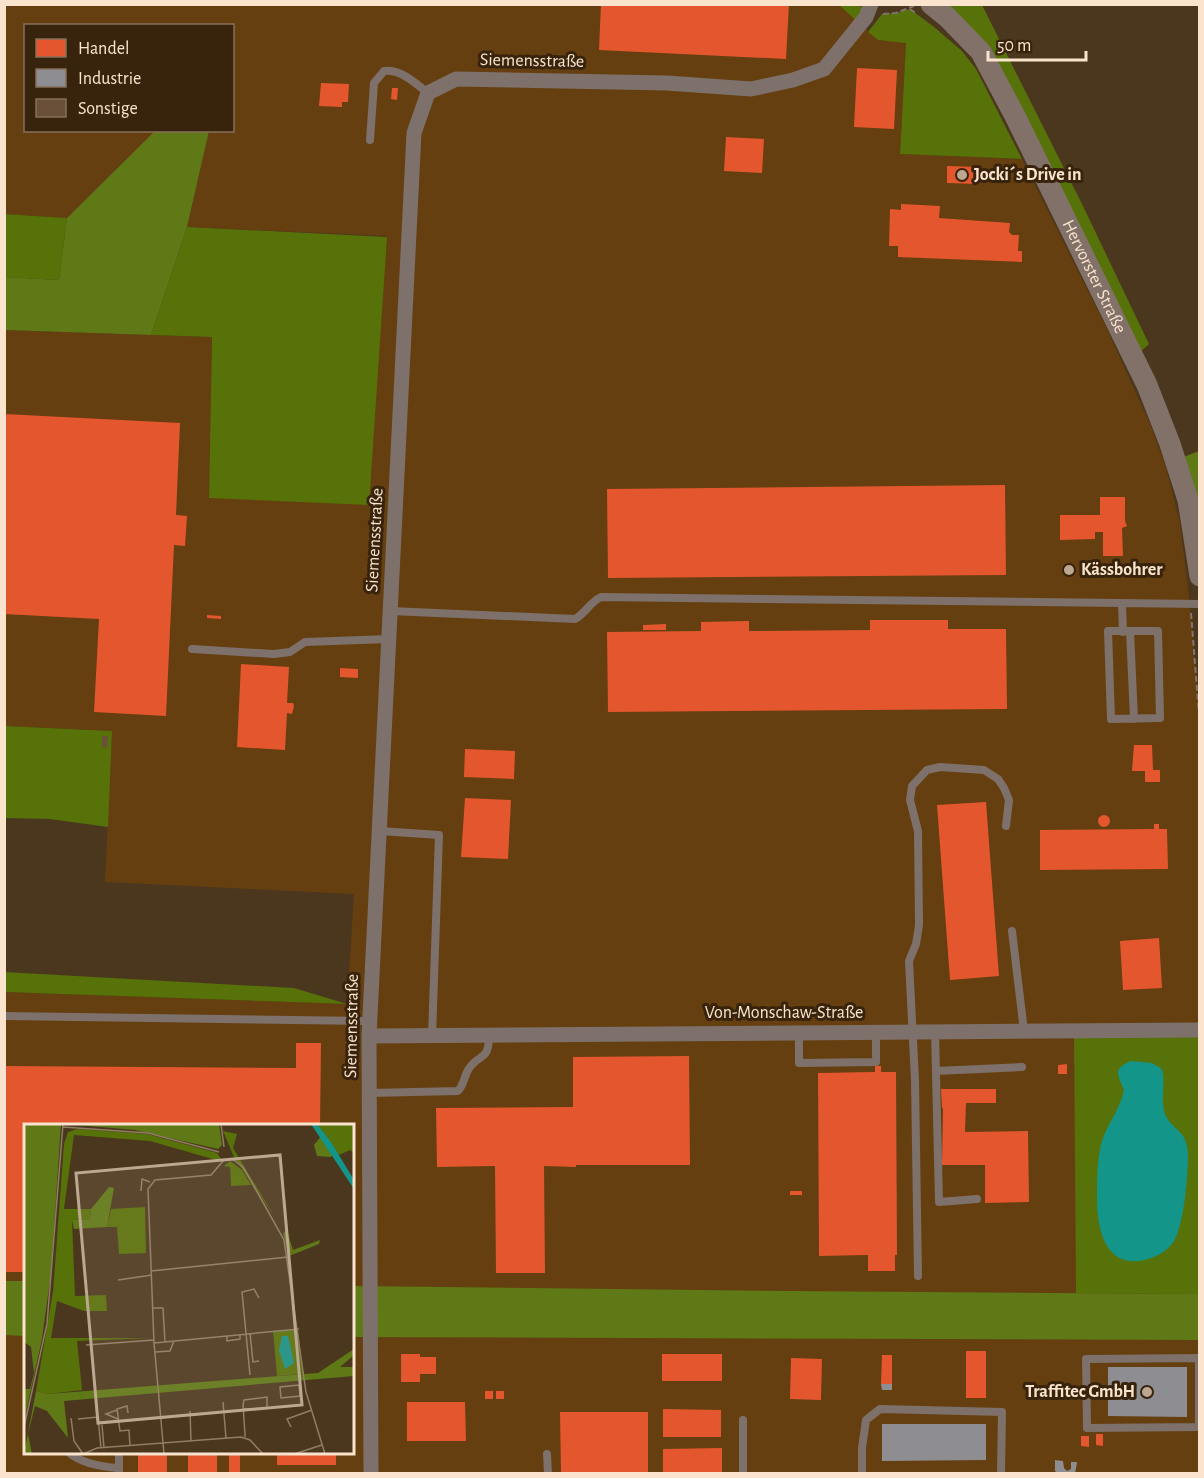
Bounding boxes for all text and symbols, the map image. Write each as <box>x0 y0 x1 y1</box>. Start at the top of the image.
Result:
legend <box>24 24 234 132</box>
scale bar <box>988 24 1086 62</box>
text: 50 m <box>997 37 1031 55</box>
text: Handel <box>78 40 129 58</box>
street label: Siemensstraße <box>480 51 584 71</box>
text: Industrie <box>78 70 141 88</box>
text: Sonstige <box>78 100 138 118</box>
place label: Jocki´s Drive in <box>974 166 1082 184</box>
marker: Jocki´s Drive in <box>955 168 969 182</box>
street label: Hervorster Straße <box>1059 217 1129 336</box>
street label: Siemensstraße <box>363 487 387 593</box>
place label: Kässbohrer <box>1081 561 1163 579</box>
marker: Kässbohrer <box>1062 563 1076 577</box>
street label: Siemensstraße <box>342 974 362 1078</box>
street label: Von-Monschaw-Straße <box>705 1004 863 1022</box>
inset map <box>24 1124 354 1454</box>
place label: Traffitec GmbH <box>1025 1383 1135 1401</box>
marker: Traffitec GmbH <box>1140 1385 1154 1399</box>

